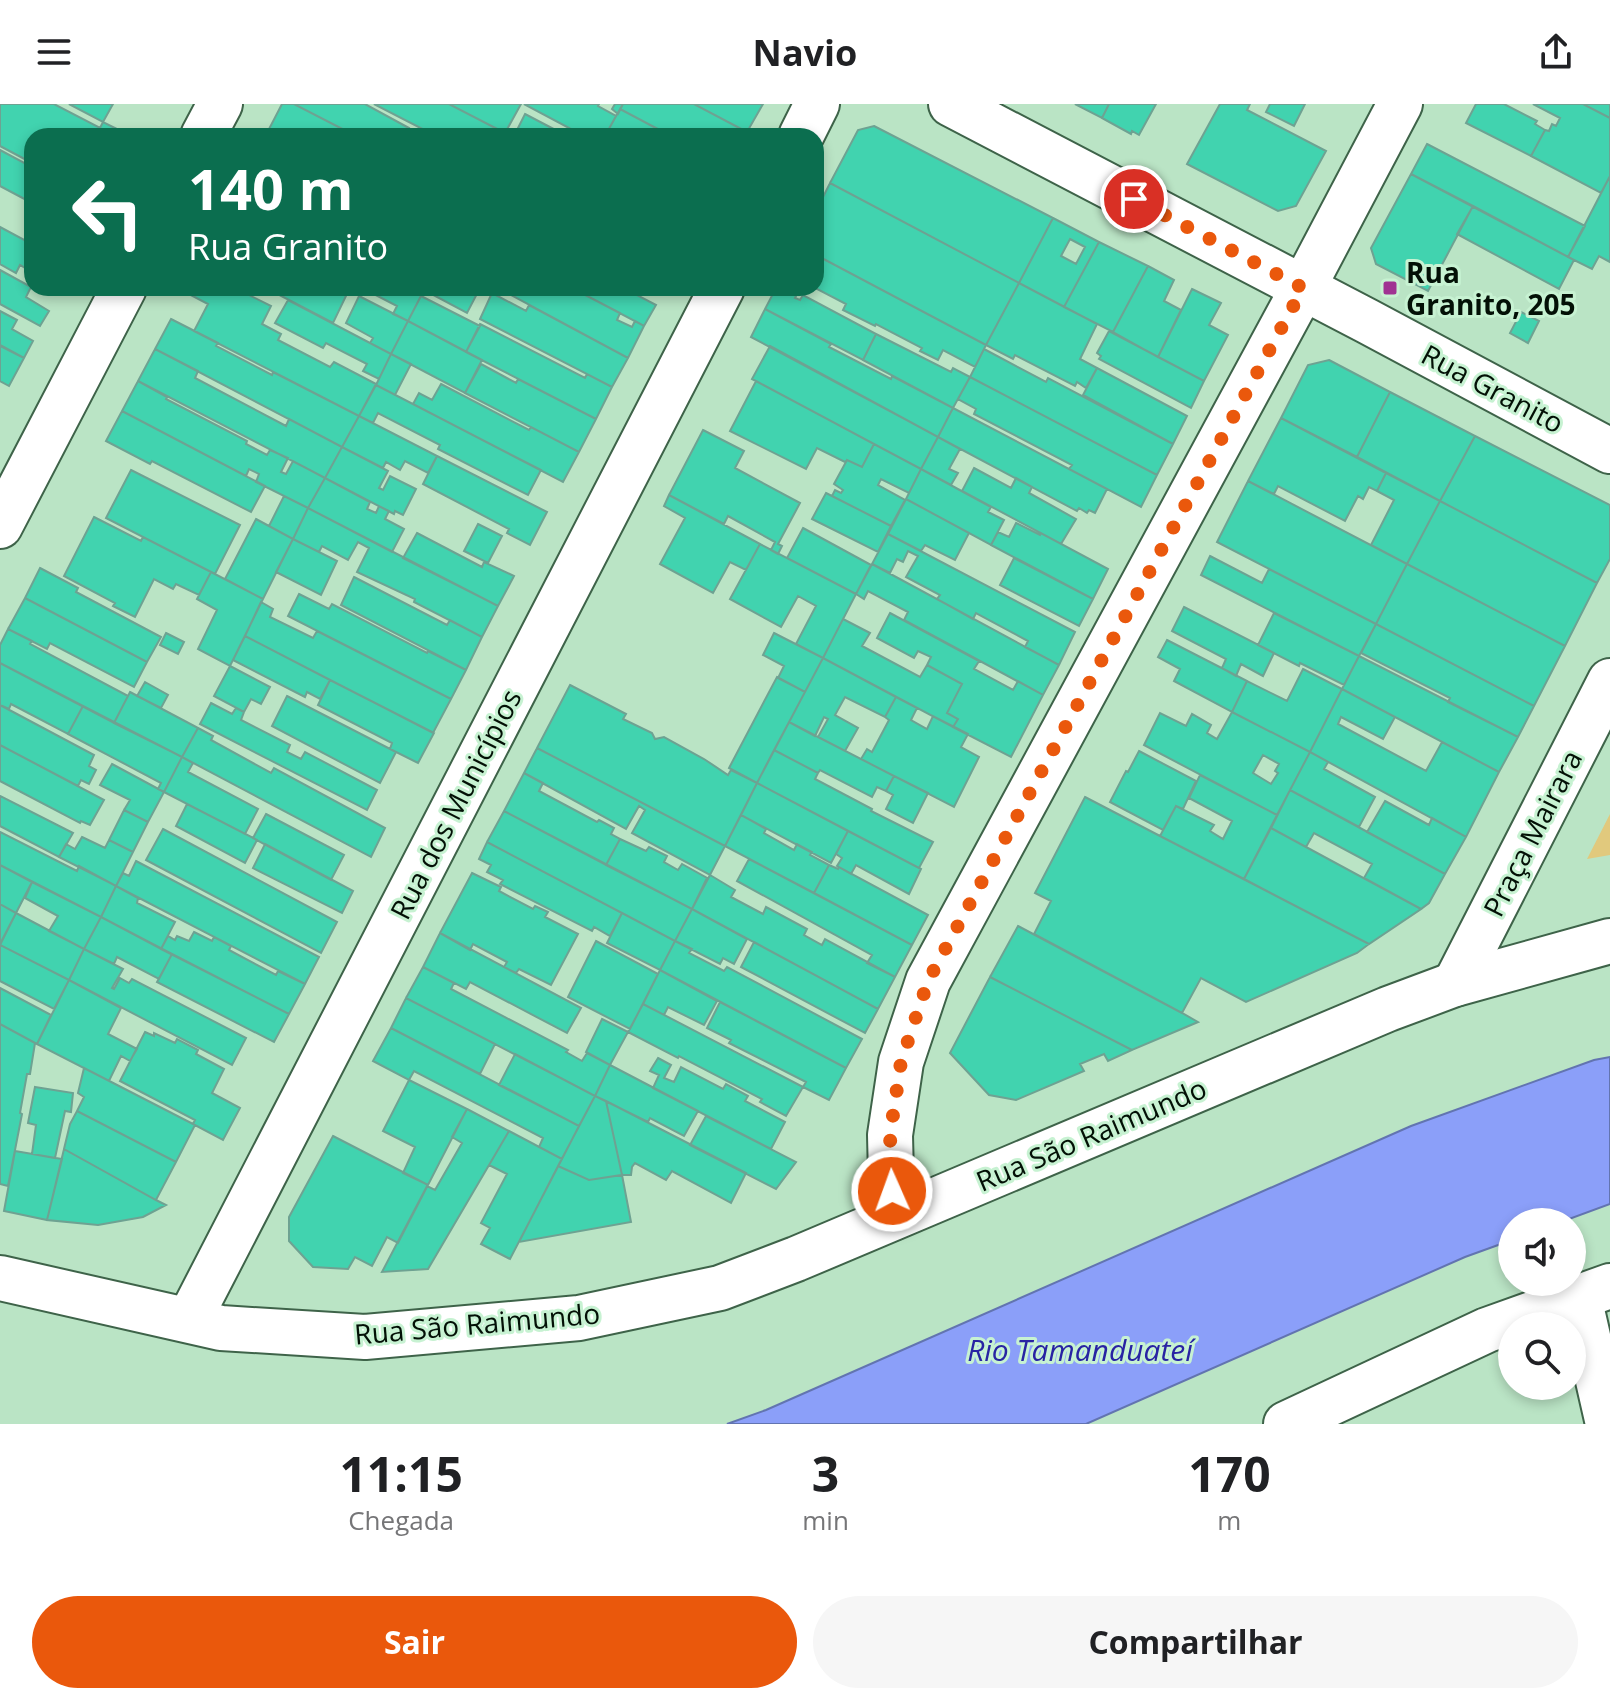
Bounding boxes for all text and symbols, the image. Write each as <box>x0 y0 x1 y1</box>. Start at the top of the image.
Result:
text: Navio <box>753 28 857 77</box>
icon: menu <box>32 30 76 74</box>
icon: share <box>1534 30 1578 74</box>
text: 140 m <box>188 150 354 226</box>
icon: left <box>56 160 160 264</box>
pin <box>1100 165 1168 233</box>
icon: arrive <box>1112 177 1156 221</box>
text: Rua Granito <box>188 222 388 271</box>
place label: Rua Granito, 205 <box>1406 253 1576 323</box>
marker: Rua Granito, 205 <box>1381 279 1399 297</box>
street label: Rua Granito <box>1415 335 1571 441</box>
street label: Rua dos Municípios <box>381 683 529 925</box>
street label: Praça Mairara <box>1474 743 1590 923</box>
street label: Rua São Raimundo <box>970 1068 1212 1200</box>
position arrow <box>850 1149 934 1233</box>
map controls <box>1498 1208 1586 1400</box>
button: sound <box>1498 1208 1586 1296</box>
street label: Rua São Raimundo <box>353 1293 601 1353</box>
button: search <box>1498 1312 1586 1400</box>
water label: Rio Tamanduateí <box>967 1329 1196 1370</box>
text: 11:15 <box>339 1441 463 1506</box>
text: 3 <box>812 1441 839 1506</box>
text: 170 <box>1188 1441 1271 1506</box>
text: Chegada <box>348 1502 454 1538</box>
text: min <box>802 1502 849 1538</box>
text: m <box>1217 1502 1241 1538</box>
button: Sair <box>32 1596 797 1688</box>
button: Compartilhar <box>813 1596 1578 1688</box>

